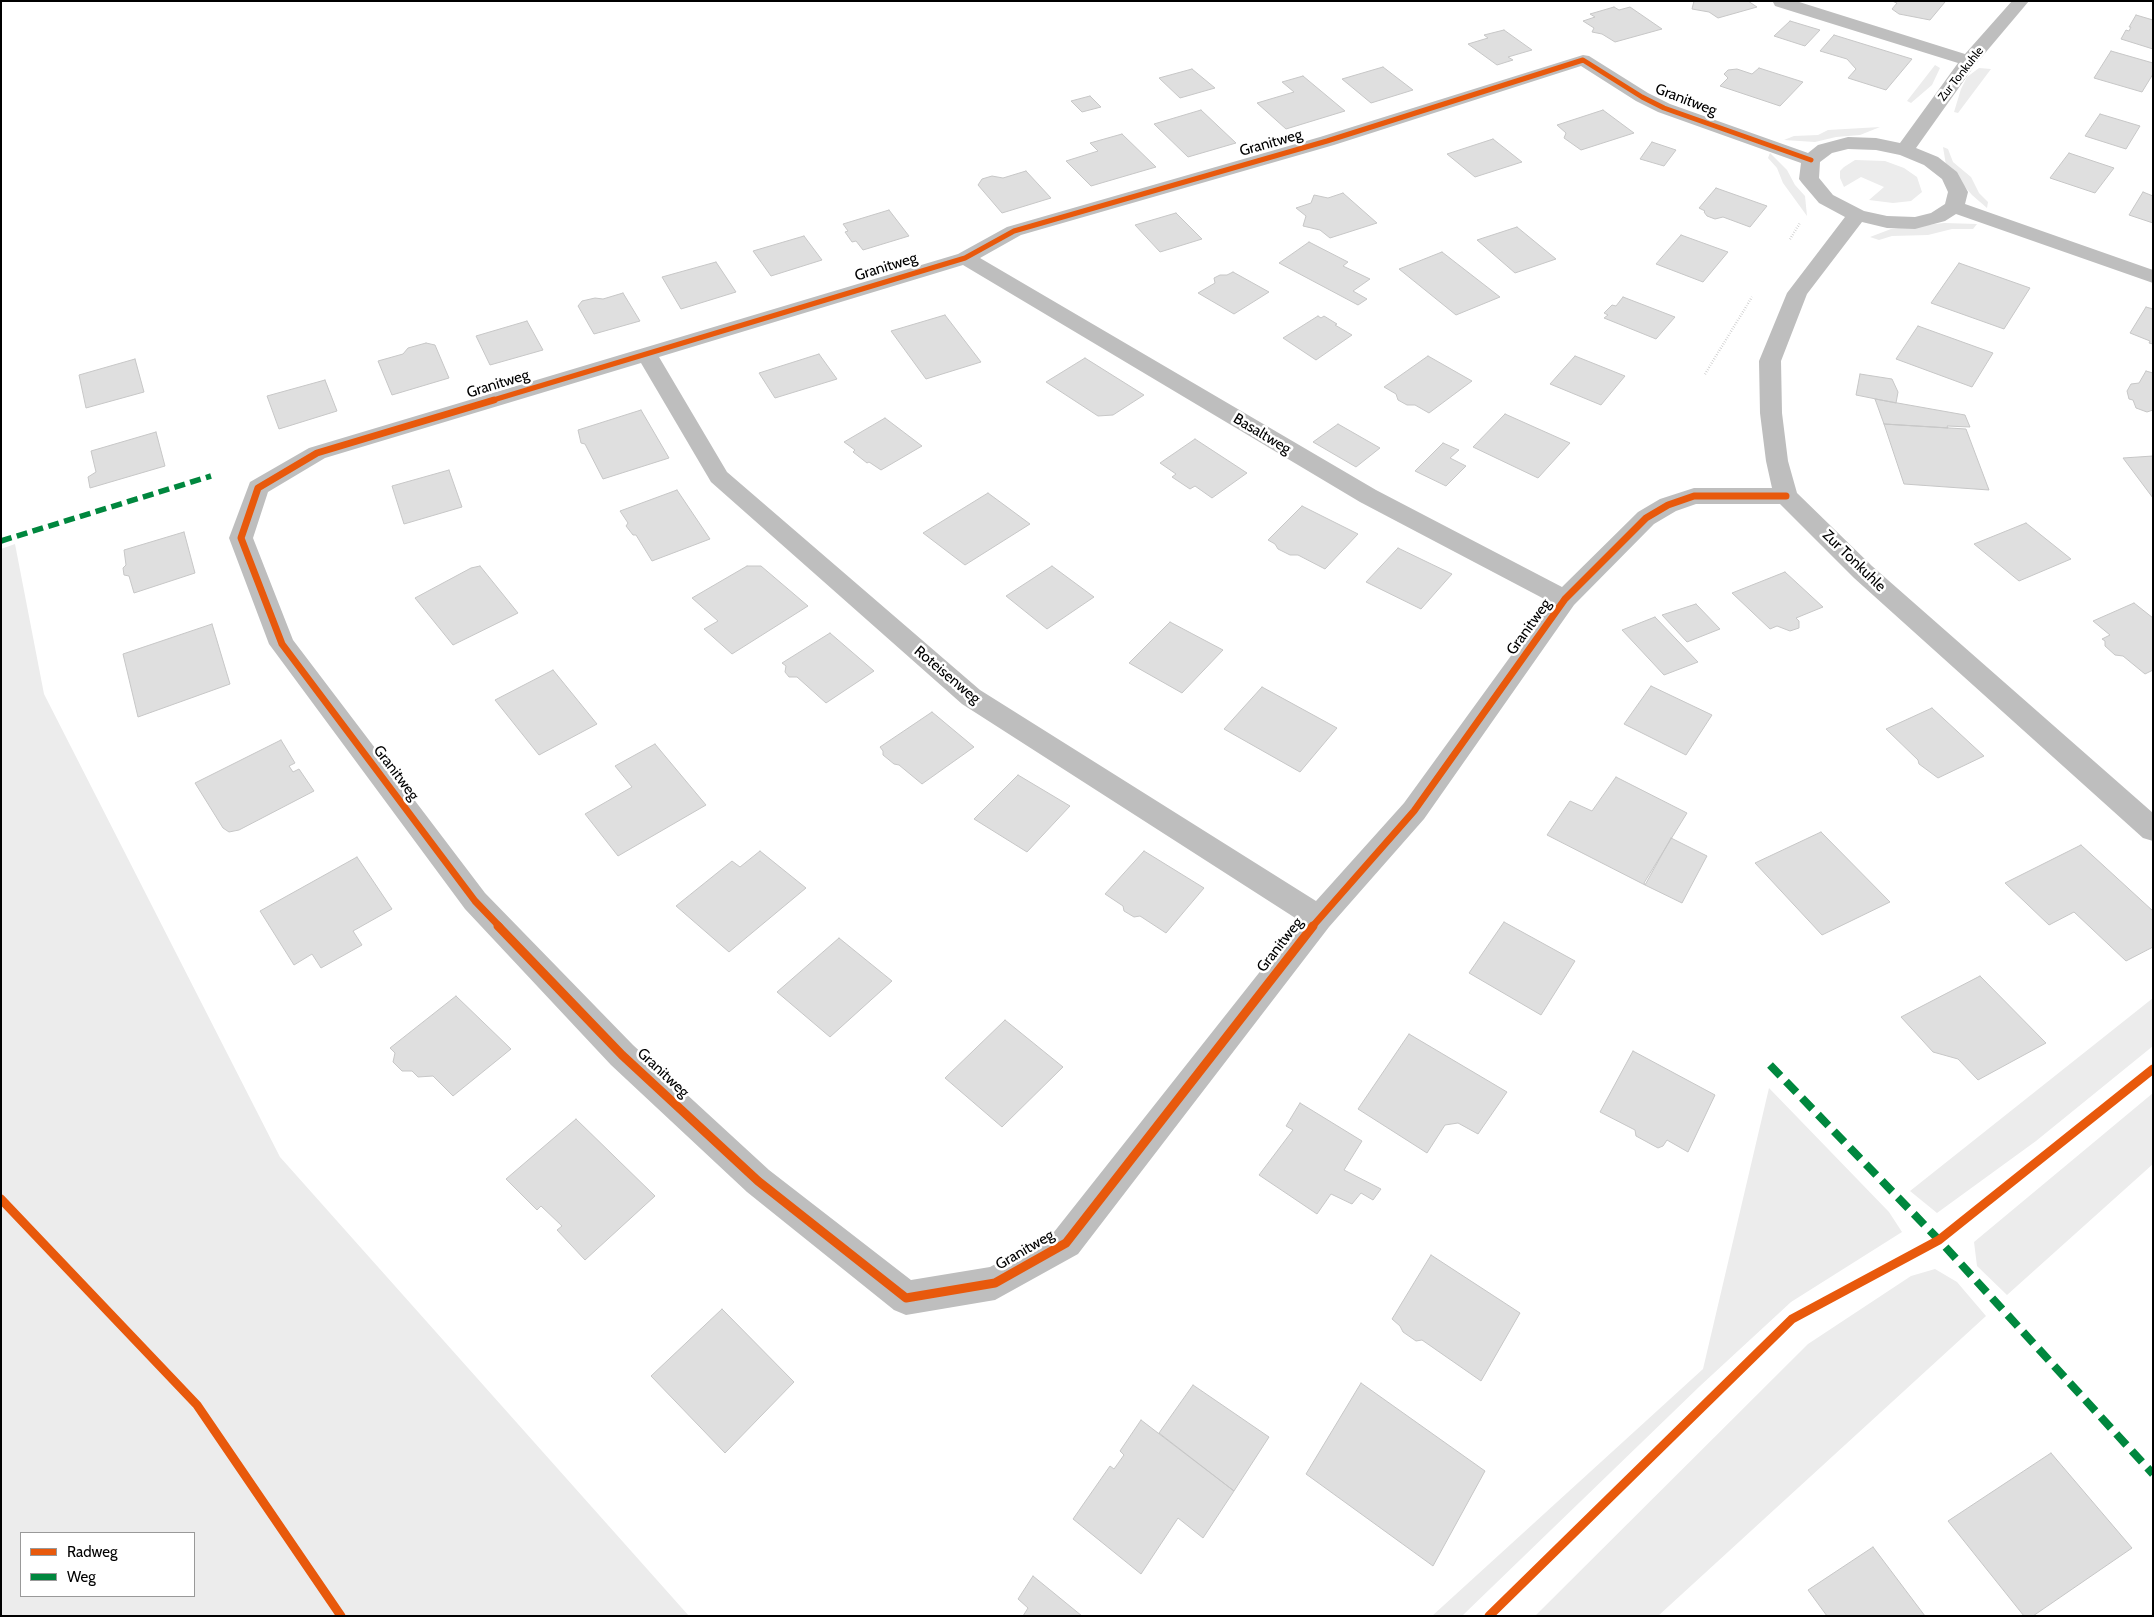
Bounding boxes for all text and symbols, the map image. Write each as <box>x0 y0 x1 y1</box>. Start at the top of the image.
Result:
street label: Zur Tonkuhle <box>1935 44 1987 104</box>
street label: Granitweg <box>1653 80 1719 120</box>
street label: Granitweg <box>1238 125 1304 161</box>
street label: Granitweg <box>853 249 919 285</box>
street label: Granitweg <box>465 366 531 402</box>
street label: Basaltweg <box>1230 410 1294 458</box>
street label: Zur Tonkuhle <box>1819 526 1889 596</box>
street label: Granitweg <box>1503 596 1555 658</box>
street label: Roteisenweg <box>910 642 984 708</box>
street label: Granitweg <box>369 742 423 804</box>
street label: Granitweg <box>1253 914 1307 976</box>
street label: Granitweg <box>633 1044 693 1102</box>
street label: Granitweg <box>993 1226 1057 1274</box>
legend <box>20 1532 195 1597</box>
text: Radweg <box>67 1543 117 1561</box>
text: Weg <box>67 1568 96 1586</box>

